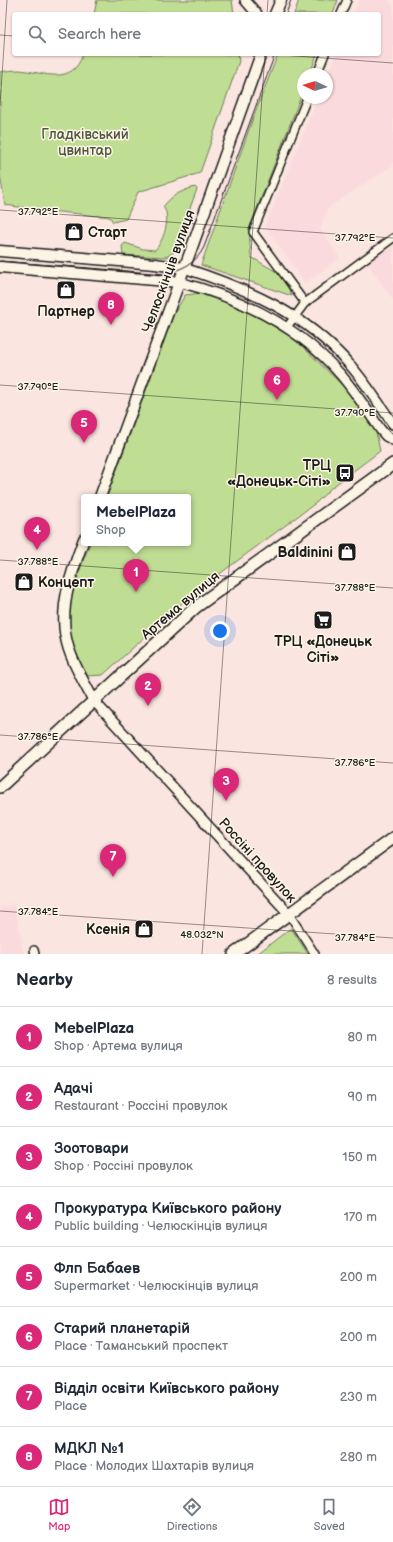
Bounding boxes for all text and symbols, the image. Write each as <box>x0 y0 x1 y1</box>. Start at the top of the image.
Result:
search box <box>12 12 381 56</box>
icon: search <box>26 23 48 45</box>
text: Search here <box>58 25 141 44</box>
north arrow <box>297 68 333 104</box>
park label: Гладківський цвинтар <box>41 126 129 159</box>
text: 37.792°E <box>18 206 59 218</box>
street label: Челюскінців вулиця <box>138 207 199 335</box>
shop icon: Старт <box>63 221 85 243</box>
place label: Старт <box>88 224 127 241</box>
text: 37.792°E <box>335 232 376 244</box>
shop icon: Партнер <box>55 279 77 301</box>
pin: 8 <box>98 292 124 325</box>
place label: Партнер <box>37 303 95 320</box>
pin: 6 <box>264 367 290 400</box>
text: 37.790°E <box>18 381 59 393</box>
text: 37.790°E <box>335 407 376 419</box>
pin: 5 <box>71 410 97 443</box>
place label: ТРЦ «Донецьк-Сіті» <box>227 457 331 490</box>
bus stop icon: ТРЦ «Донецьк-Сіті» <box>334 462 356 484</box>
popup <box>81 494 191 546</box>
text: MebelPlaza <box>96 503 176 522</box>
pin: 4 <box>24 517 50 550</box>
text: Shop <box>96 522 126 538</box>
shop icon: Baldinini <box>336 541 358 563</box>
place label: Baldinini <box>277 544 333 561</box>
text: 37.788°E <box>18 556 59 568</box>
pin: 1 <box>123 559 149 592</box>
street label: Артема вулиця <box>137 567 223 644</box>
shop icon: Концепт <box>13 571 35 593</box>
place label: Концепт <box>38 574 95 591</box>
text: 37.788°E <box>335 582 376 594</box>
supermarket icon: ТРЦ «Донецьк Сіті» <box>312 609 334 631</box>
your location <box>210 621 230 641</box>
place label: ТРЦ «Донецьк Сіті» <box>274 633 372 666</box>
pin: 2 <box>135 673 161 706</box>
text: 37.786°E <box>18 731 59 743</box>
text: 37.786°E <box>335 757 376 769</box>
pin: 3 <box>213 768 239 801</box>
street label: Россіні провулок <box>215 814 301 907</box>
pin: 7 <box>100 844 126 877</box>
text: 37.784°E <box>18 906 59 918</box>
shop icon: Ксенія <box>133 918 155 940</box>
place label: Ксенія <box>86 921 130 938</box>
text: 48.032°N <box>180 929 224 941</box>
text: 37.784°E <box>335 932 376 944</box>
text: Nearby <box>16 970 73 990</box>
text: 8 results <box>327 972 377 988</box>
text: MebelPlaza <box>54 1019 134 1038</box>
text: 1 <box>26 1029 32 1045</box>
text: 80 m <box>348 1029 377 1045</box>
text: Shop · Артема вулиця <box>54 1038 183 1054</box>
text: Адачі <box>54 1079 93 1098</box>
text: 2 <box>25 1089 33 1105</box>
text: 90 m <box>348 1089 377 1105</box>
text: Restaurant · Россіні провулок <box>54 1098 228 1114</box>
text: Зоотовари <box>54 1139 129 1158</box>
text: 3 <box>25 1149 33 1165</box>
text: 150 m <box>343 1149 377 1165</box>
text: Shop · Россіні провулок <box>54 1158 193 1174</box>
text: Прокуратура Київського району <box>54 1199 282 1218</box>
text: 4 <box>25 1209 33 1225</box>
text: 170 m <box>344 1209 377 1225</box>
text: Public building · Челюскінців вулиця <box>54 1218 267 1234</box>
text: Флп Бабаев <box>54 1259 140 1278</box>
text: 5 <box>25 1269 33 1285</box>
text: 200 m <box>340 1269 377 1285</box>
text: Supermarket · Челюскінців вулиця <box>54 1278 258 1294</box>
text: Старий планетарій <box>54 1319 190 1338</box>
text: 6 <box>25 1329 33 1345</box>
text: 200 m <box>340 1329 377 1345</box>
text: Place · Таманський проспект <box>54 1338 228 1354</box>
text: Відділ освіти Київського району <box>54 1379 279 1398</box>
text: 7 <box>25 1389 33 1405</box>
text: 230 m <box>340 1389 377 1405</box>
text: Place <box>54 1398 87 1414</box>
text: МДКЛ №1 <box>54 1439 124 1458</box>
text: 8 <box>25 1449 33 1465</box>
text: 280 m <box>340 1449 377 1465</box>
text: Place · Молодих Шахтарів вулиця <box>54 1458 254 1474</box>
tab: Map <box>48 1496 70 1533</box>
tab: Directions <box>167 1496 217 1533</box>
tab: Saved <box>314 1496 345 1533</box>

